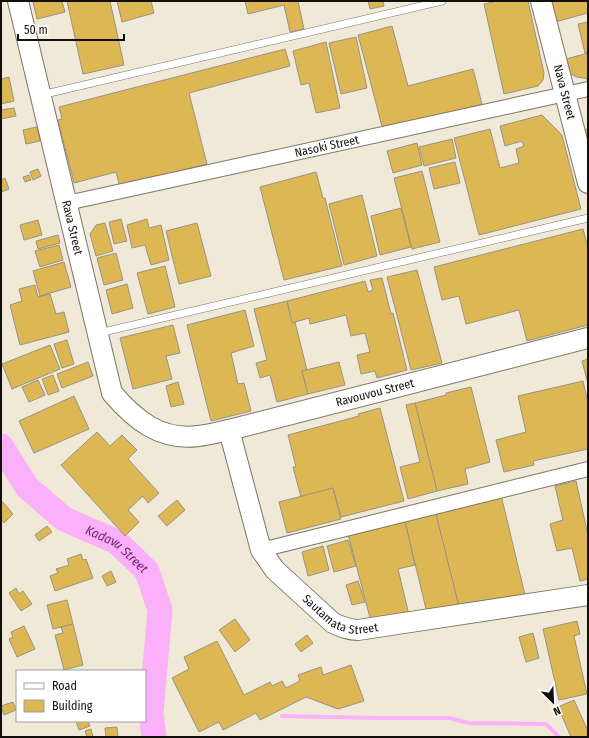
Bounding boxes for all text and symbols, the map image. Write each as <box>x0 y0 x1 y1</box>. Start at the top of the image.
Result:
scale bar <box>18 16 124 42</box>
text: 50 m <box>24 23 48 37</box>
street label: Nava Street <box>551 63 578 121</box>
street label: Nasoki Street <box>293 132 360 160</box>
street label: Rava Street <box>59 199 86 256</box>
street label: Ravouvou Street <box>334 376 416 409</box>
water label: Kadavu Street <box>84 522 152 576</box>
street label: Sautamata Street <box>300 592 379 637</box>
legend <box>16 670 146 722</box>
text: Road <box>52 679 77 693</box>
north arrow <box>533 682 573 722</box>
text: Building <box>52 699 93 713</box>
text: N <box>551 703 563 718</box>

